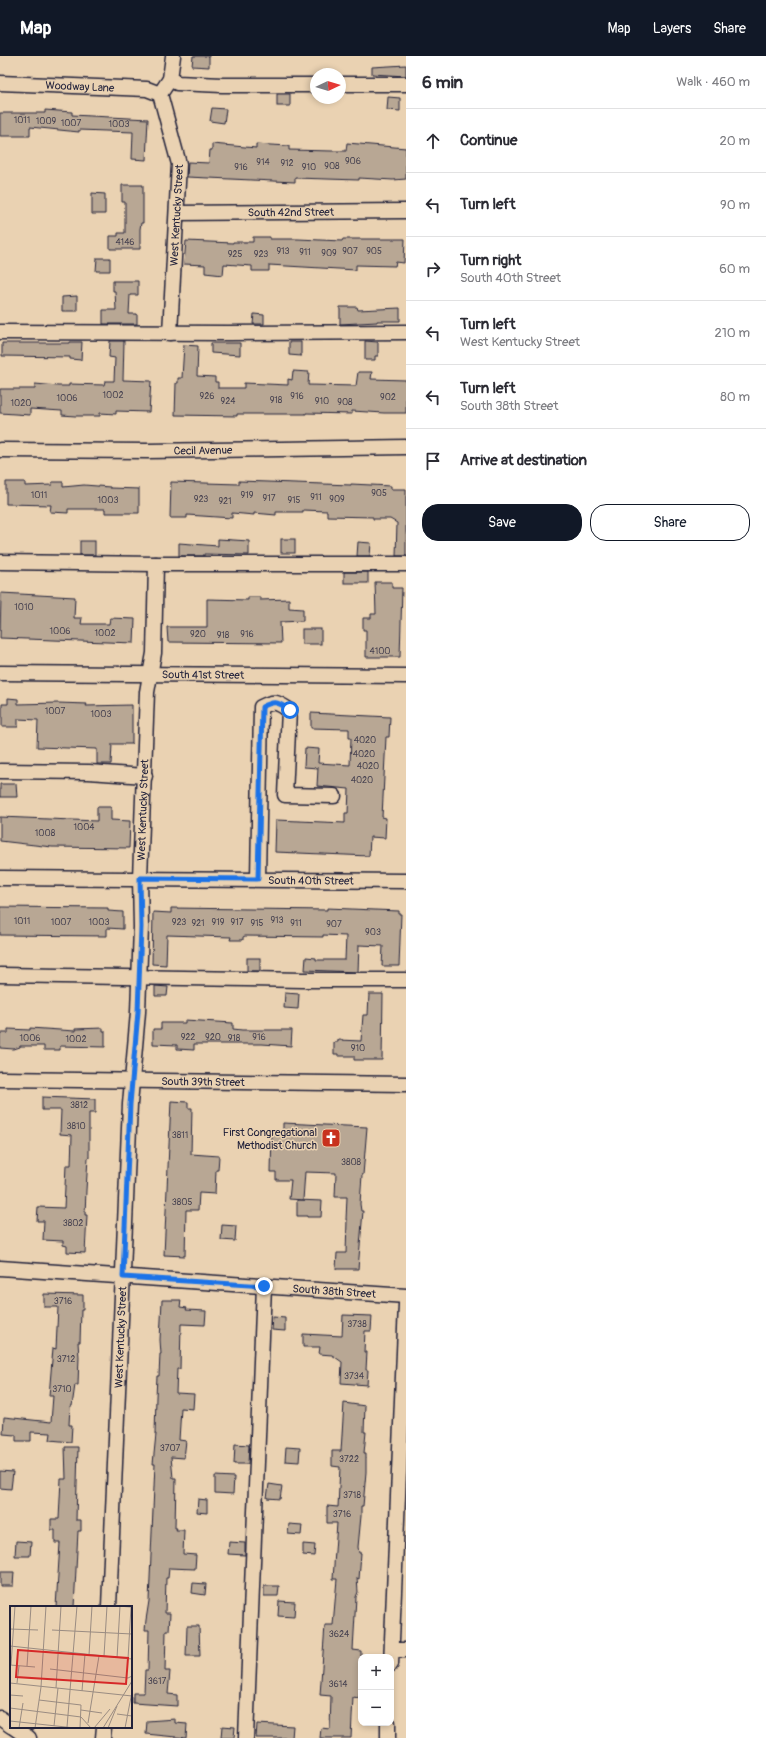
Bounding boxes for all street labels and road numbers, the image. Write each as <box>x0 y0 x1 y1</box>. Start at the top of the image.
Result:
street label: Woodway Lane <box>45 79 115 95</box>
street label: West Kentucky Street <box>168 163 186 266</box>
street label: South 42nd Street <box>248 206 335 219</box>
street label: Cecil Avenue <box>174 444 233 458</box>
street label: South 41st Street <box>162 668 245 682</box>
street label: West Kentucky Street <box>135 758 151 861</box>
street label: South 40th Street <box>268 874 354 888</box>
street label: South 39th Street <box>161 1075 245 1089</box>
street label: South 38th Street <box>292 1282 377 1301</box>
street label: West Kentucky Street <box>112 1286 129 1388</box>

